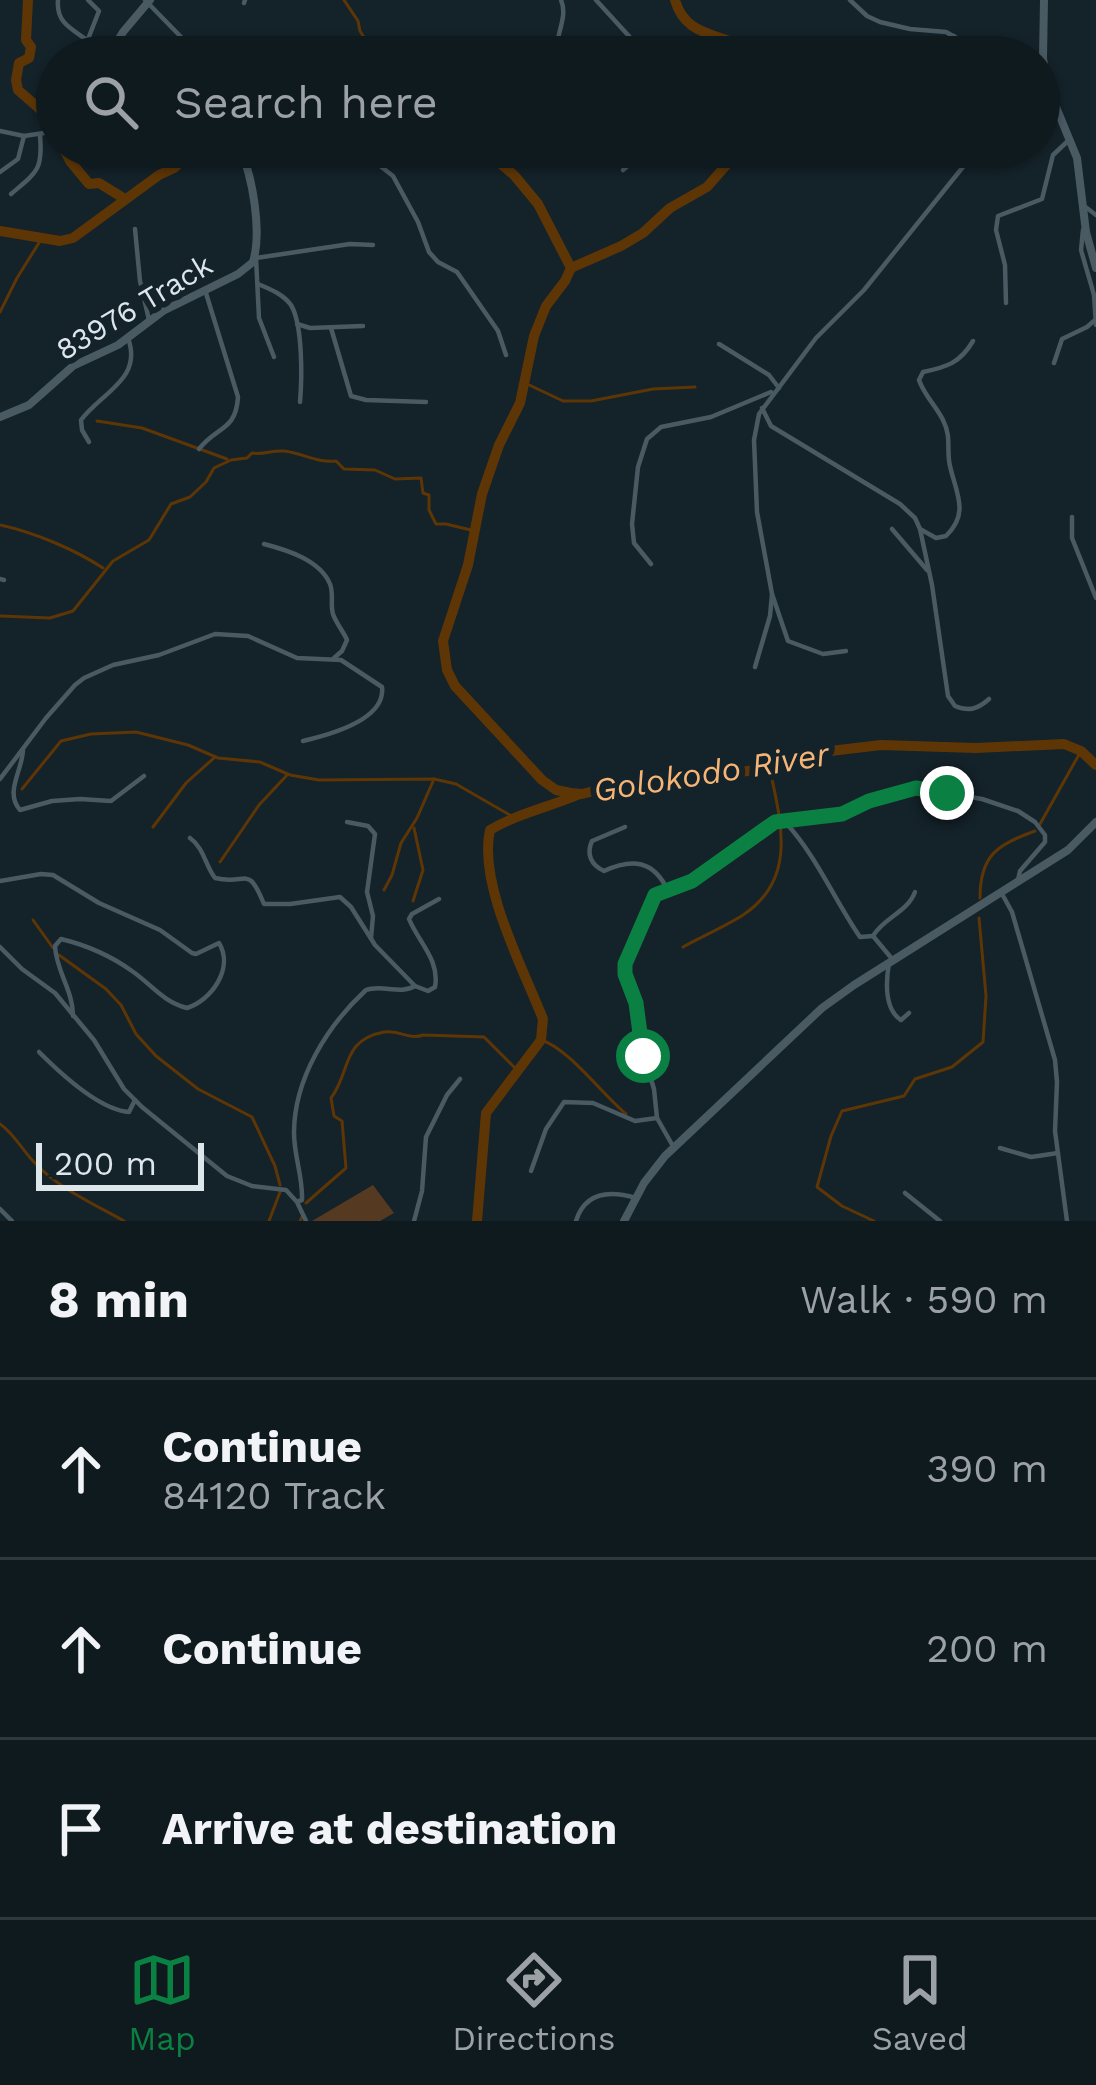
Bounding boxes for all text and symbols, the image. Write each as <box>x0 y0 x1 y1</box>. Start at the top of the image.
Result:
search box <box>36 36 1060 168</box>
icon: search <box>78 69 144 135</box>
text: Search here <box>174 76 438 129</box>
street label: 83976 Track <box>50 247 218 367</box>
water label: Golokodo River <box>590 734 833 810</box>
route end <box>920 766 974 820</box>
route start <box>616 1029 670 1083</box>
scale bar <box>36 1137 204 1190</box>
text: 200 m <box>54 1144 157 1183</box>
text: 8 min <box>48 1270 189 1329</box>
text: Walk · 590 m <box>800 1277 1048 1322</box>
text: Continue <box>162 1420 362 1473</box>
icon: ahead <box>48 1436 114 1502</box>
text: 390 m <box>926 1446 1048 1491</box>
text: 84120 Track <box>162 1473 386 1518</box>
icon: ahead <box>48 1616 114 1682</box>
text: Continue <box>162 1622 362 1675</box>
text: 200 m <box>926 1626 1048 1671</box>
icon: arrive <box>48 1796 114 1862</box>
text: Arrive at destination <box>162 1802 617 1855</box>
tab: Map <box>128 1947 196 2058</box>
tab: Directions <box>452 1947 615 2058</box>
tab: Saved <box>872 1947 968 2058</box>

